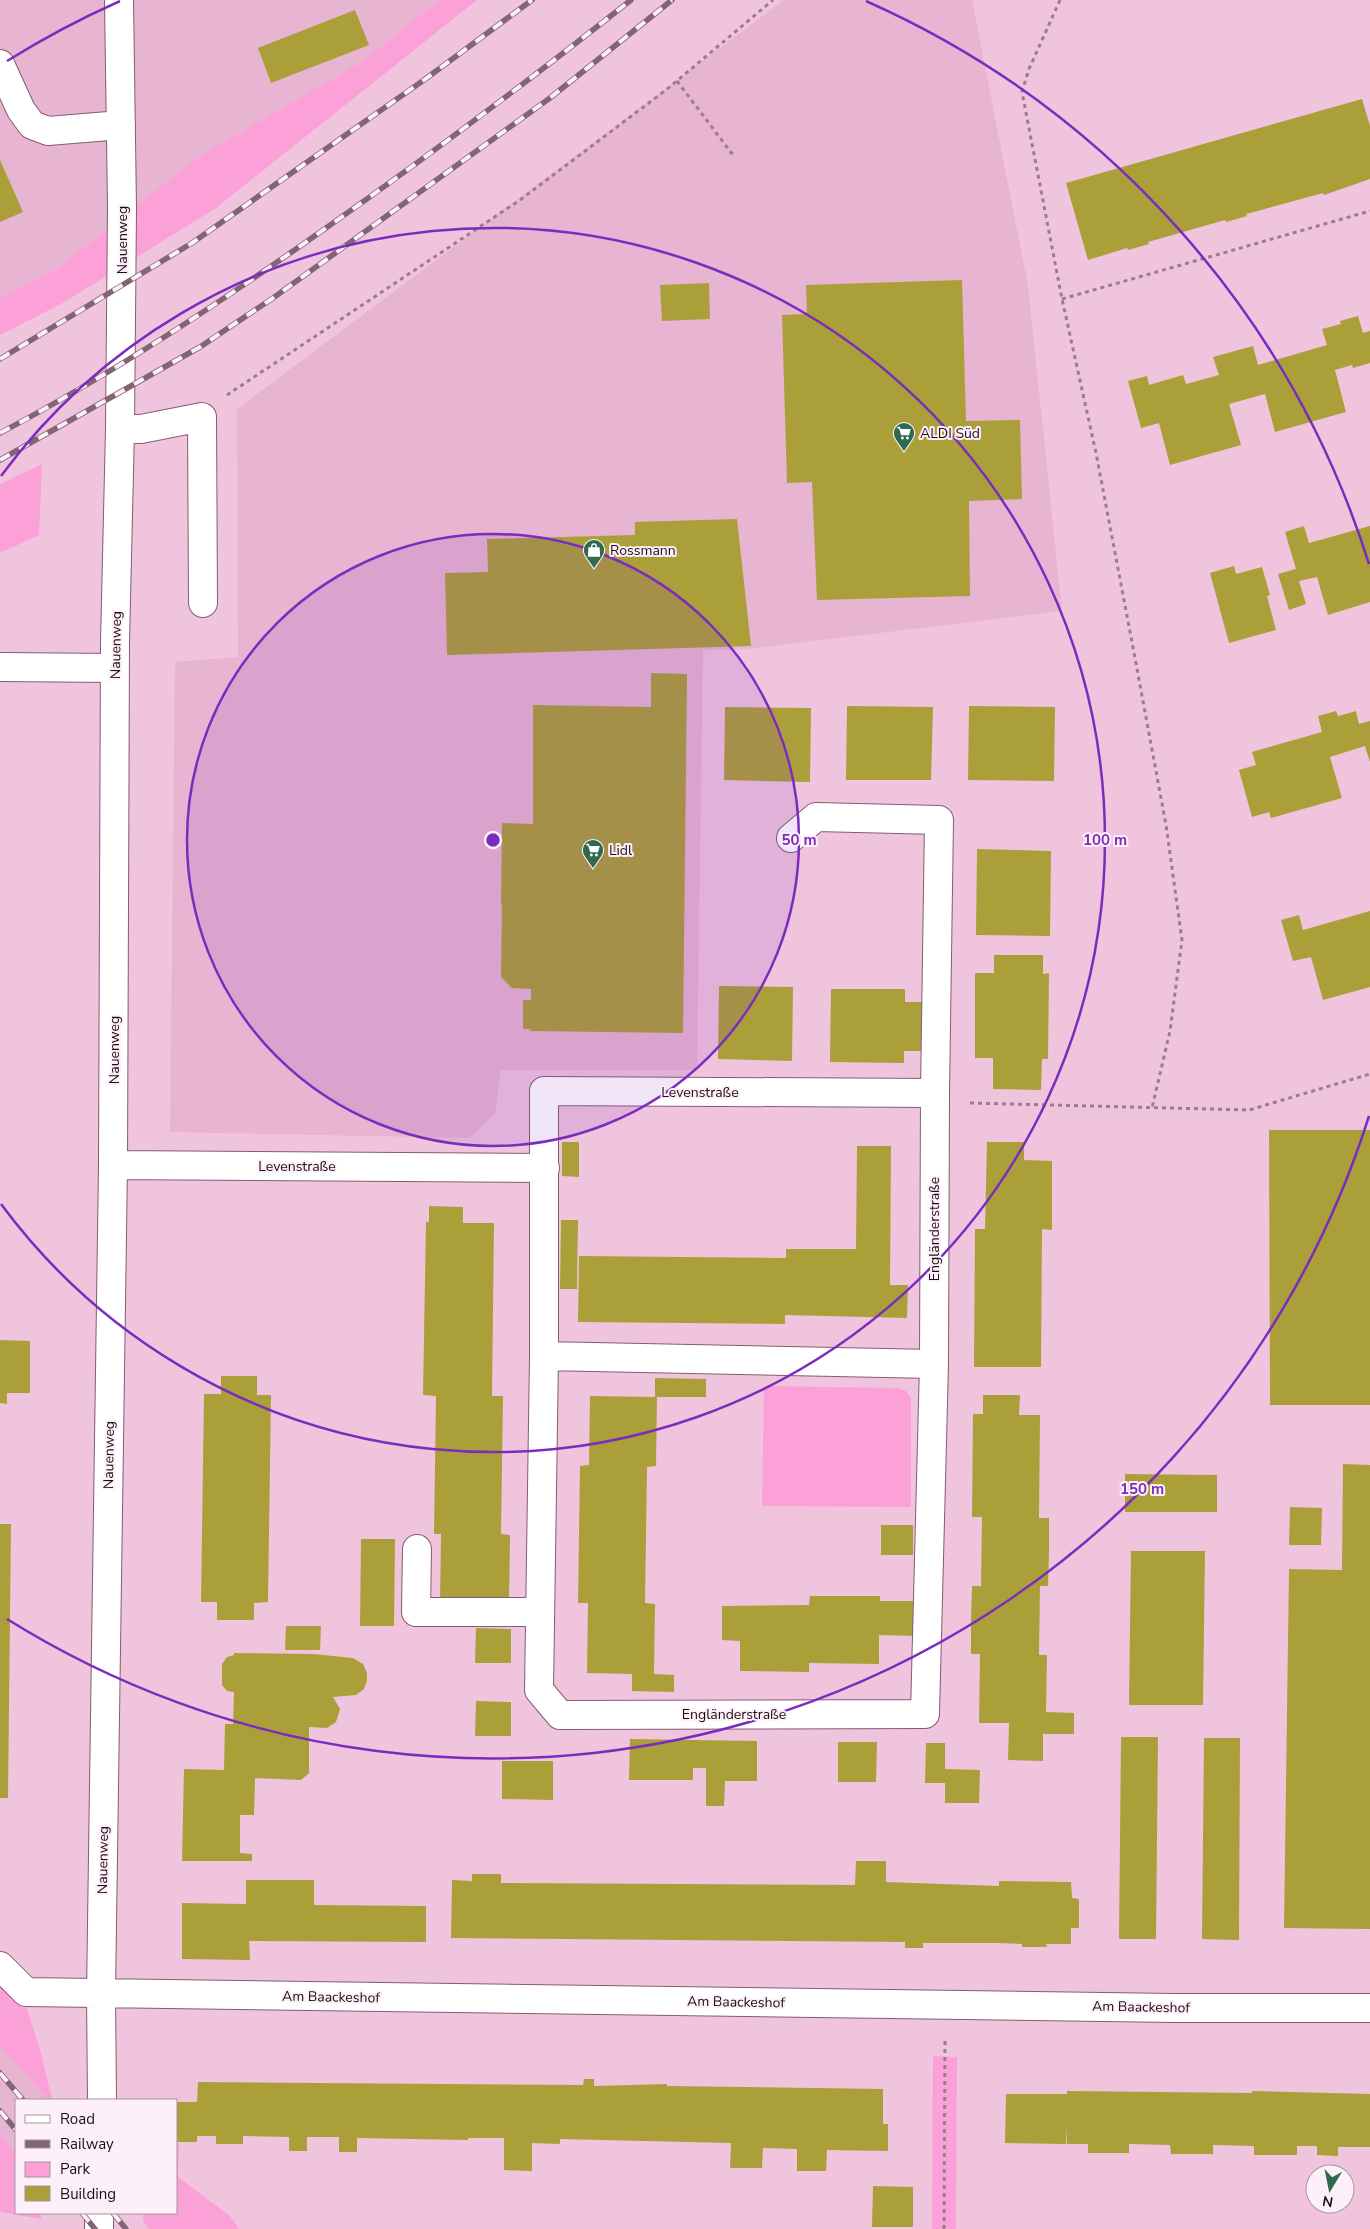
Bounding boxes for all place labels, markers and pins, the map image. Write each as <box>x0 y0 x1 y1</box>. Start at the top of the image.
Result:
supermarket icon: ALDI Süd <box>892 421 916 452</box>
place label: ALDI Süd <box>920 424 980 443</box>
shop icon: Rossmann <box>582 538 606 569</box>
place label: Rossmann <box>610 541 676 560</box>
centre of rings <box>484 831 502 849</box>
supermarket icon: Lidl <box>581 838 605 869</box>
place label: Lidl <box>609 841 633 860</box>

